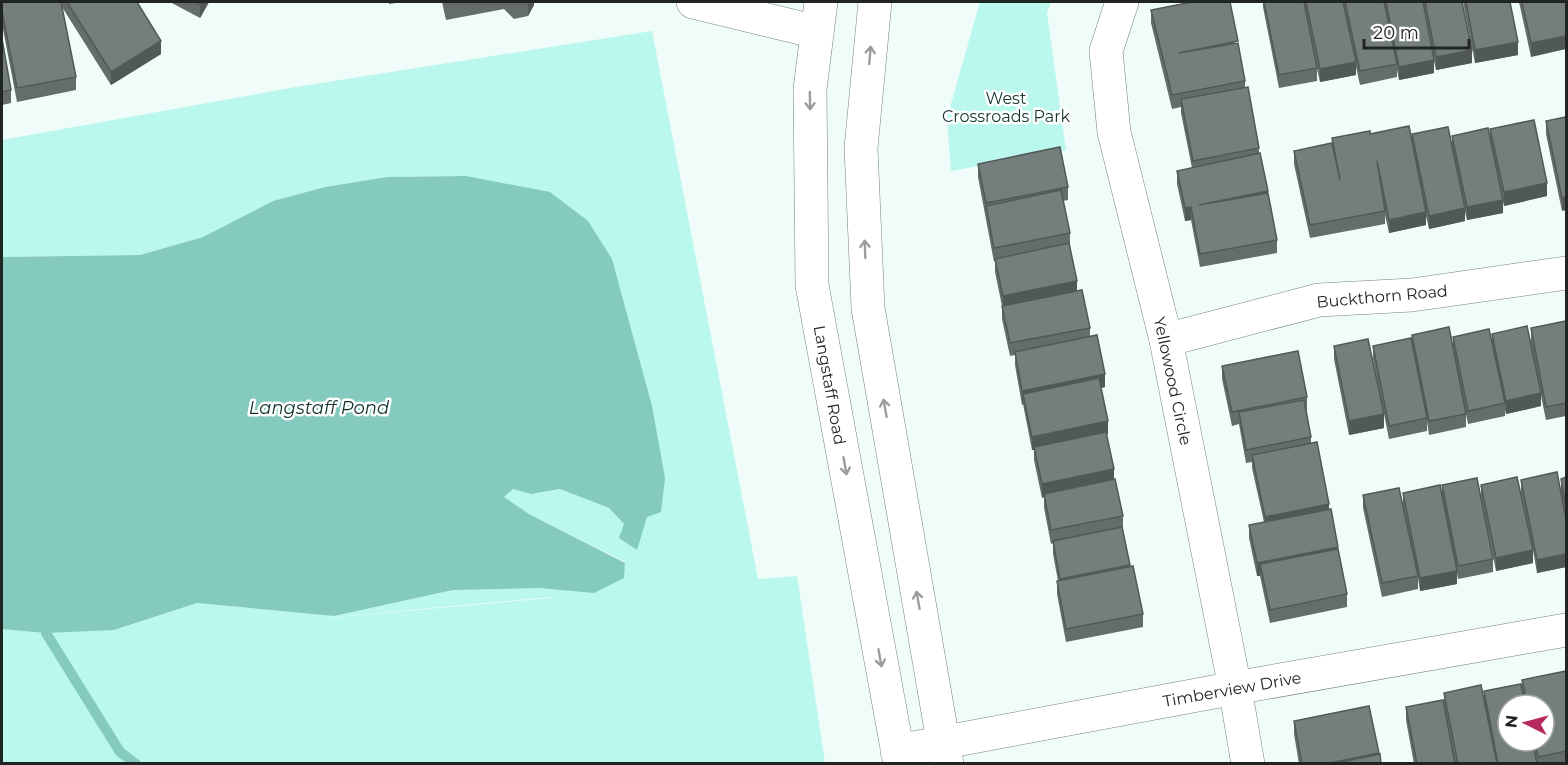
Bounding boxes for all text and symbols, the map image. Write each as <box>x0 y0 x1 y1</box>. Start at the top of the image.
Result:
scale bar <box>1364 12 1469 50</box>
text: 20 m <box>1373 22 1419 44</box>
one-way arrow <box>865 45 876 65</box>
park label: West Crossroads Park <box>942 89 1071 126</box>
one-way arrow <box>804 91 816 111</box>
one-way arrow <box>860 240 871 260</box>
street label: Buckthorn Road <box>1316 281 1448 312</box>
street label: Yellowood Circle <box>1150 315 1195 447</box>
street label: Langstaff Road <box>810 324 849 446</box>
water label: Langstaff Pond <box>249 397 390 419</box>
one-way arrow <box>879 399 890 418</box>
one-way arrow <box>840 456 851 476</box>
one-way arrow <box>912 591 923 610</box>
one-way arrow <box>875 648 886 668</box>
street label: Timberview Drive <box>1161 668 1303 711</box>
north arrow <box>1496 693 1556 753</box>
text: N <box>1501 714 1522 729</box>

